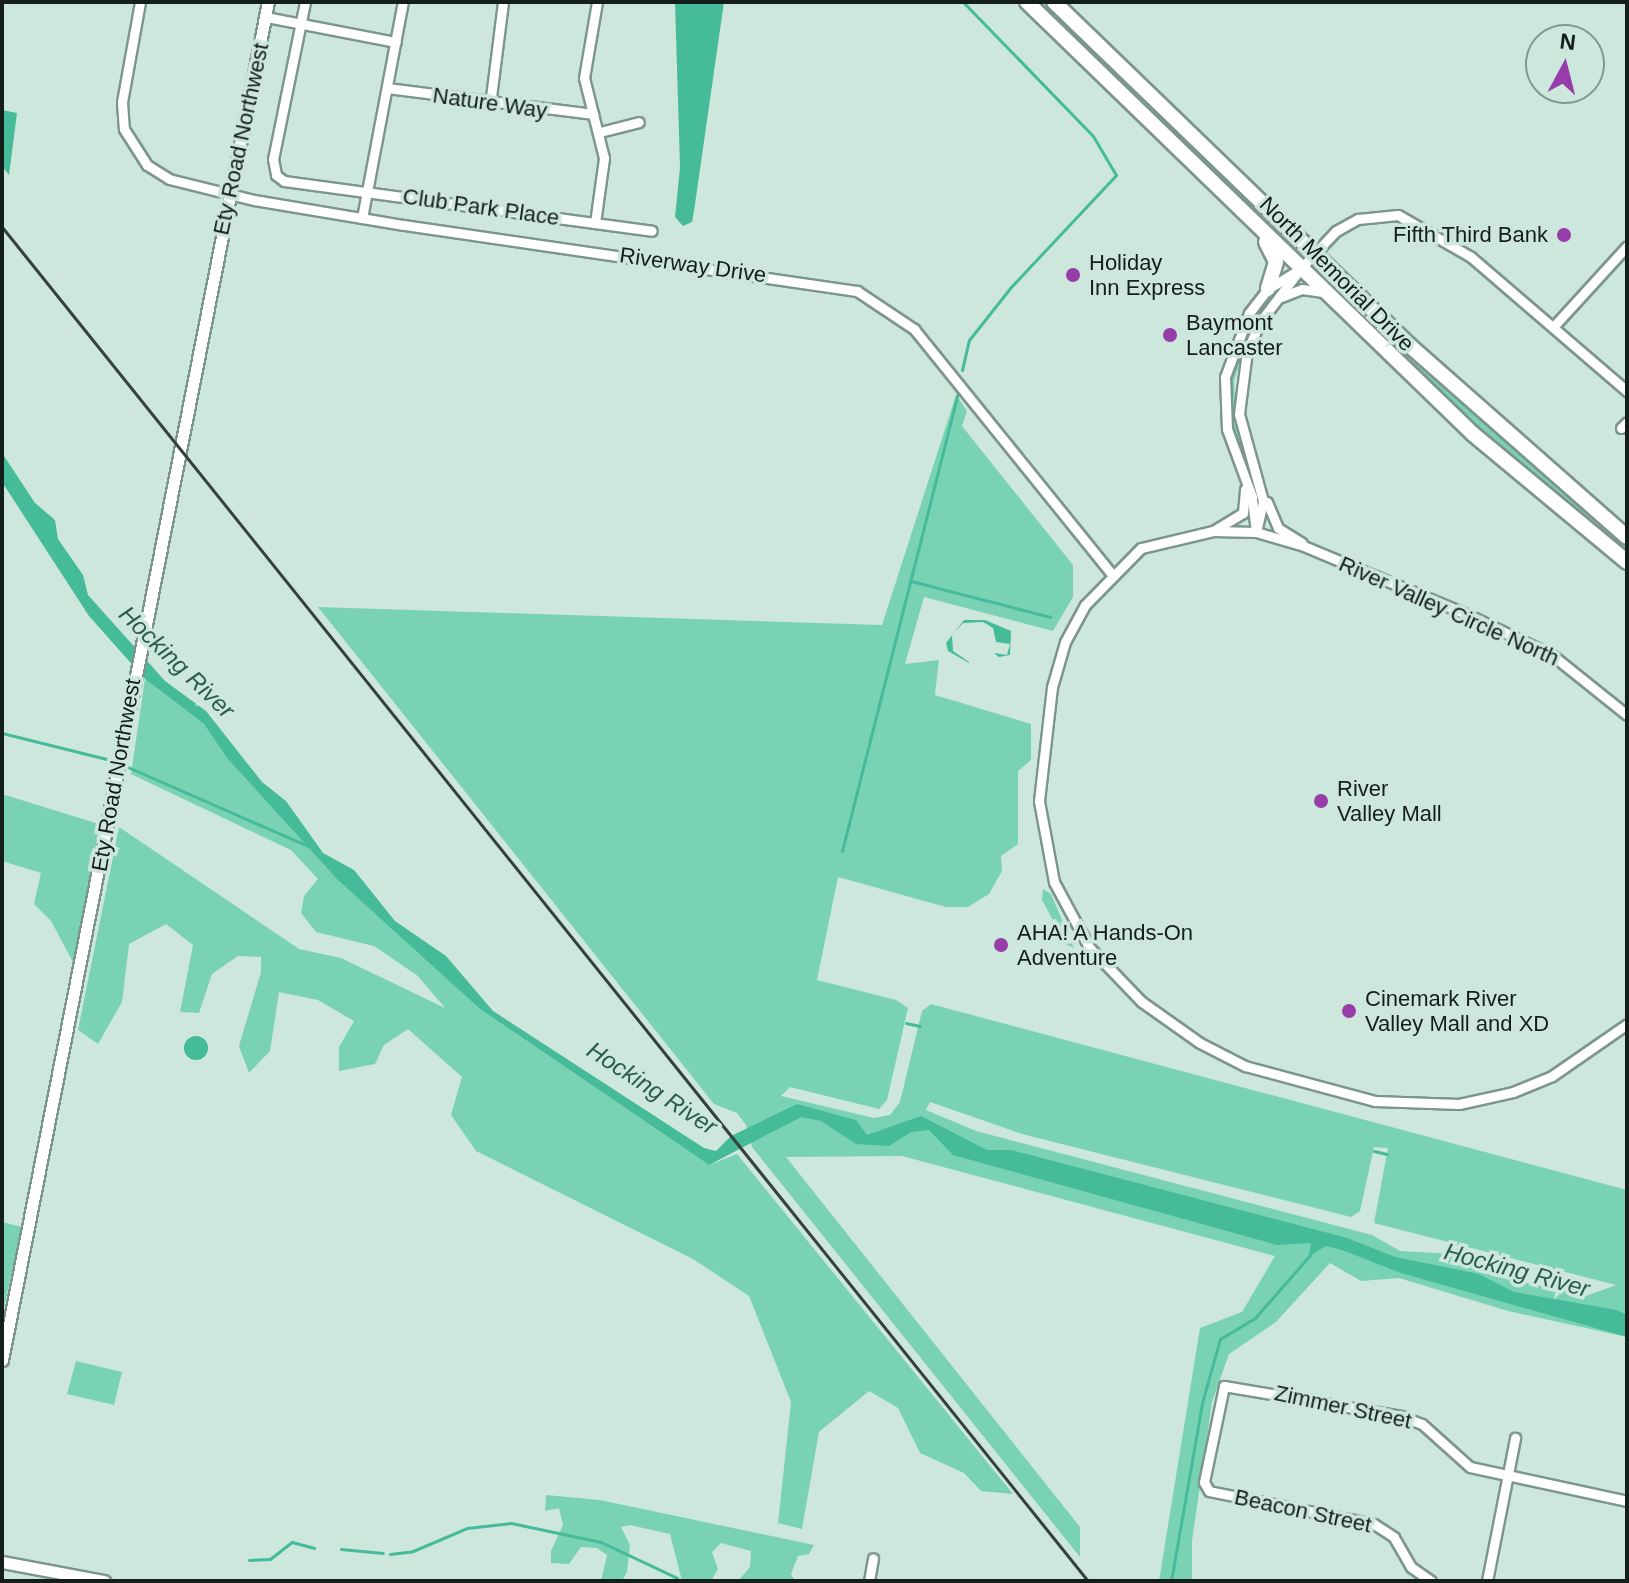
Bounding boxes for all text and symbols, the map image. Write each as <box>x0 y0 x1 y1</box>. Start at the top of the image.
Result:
north arrow <box>1525 24 1605 104</box>
text: N <box>1558 28 1577 55</box>
street label: Ety Road Northwest <box>208 41 274 237</box>
street label: Nature Way <box>431 82 549 124</box>
street label: Club Park Place <box>401 183 561 231</box>
street label: North Memorial Drive <box>1254 191 1420 357</box>
place label: Fifth Third Bank <box>1393 222 1548 248</box>
marker: Fifth Third Bank <box>1555 226 1573 244</box>
street label: Riverway Drive <box>618 242 768 288</box>
place label: Holiday Inn Express <box>1089 249 1205 300</box>
marker: Holiday Inn Express <box>1064 266 1082 284</box>
place label: Baymont Lancaster <box>1186 309 1283 360</box>
marker: Baymont Lancaster <box>1161 326 1179 344</box>
street label: River Valley Circle North <box>1335 551 1563 671</box>
water label: Hocking River <box>113 600 241 724</box>
street label: Ety Road Northwest <box>86 676 146 874</box>
place label: River Valley Mall <box>1337 775 1442 826</box>
marker: River Valley Mall <box>1312 792 1330 810</box>
place label: AHA! A Hands-On Adventure <box>1017 919 1196 970</box>
marker: AHA! A Hands-On Adventure <box>992 936 1010 954</box>
place label: Cinemark River Valley Mall and XD <box>1365 985 1549 1036</box>
marker: Cinemark River Valley Mall and XD <box>1340 1002 1358 1020</box>
water label: Hocking River <box>582 1035 722 1141</box>
water label: Hocking River <box>1441 1237 1593 1303</box>
street label: Zimmer Street <box>1272 1380 1414 1434</box>
street label: Beacon Street <box>1232 1484 1374 1538</box>

